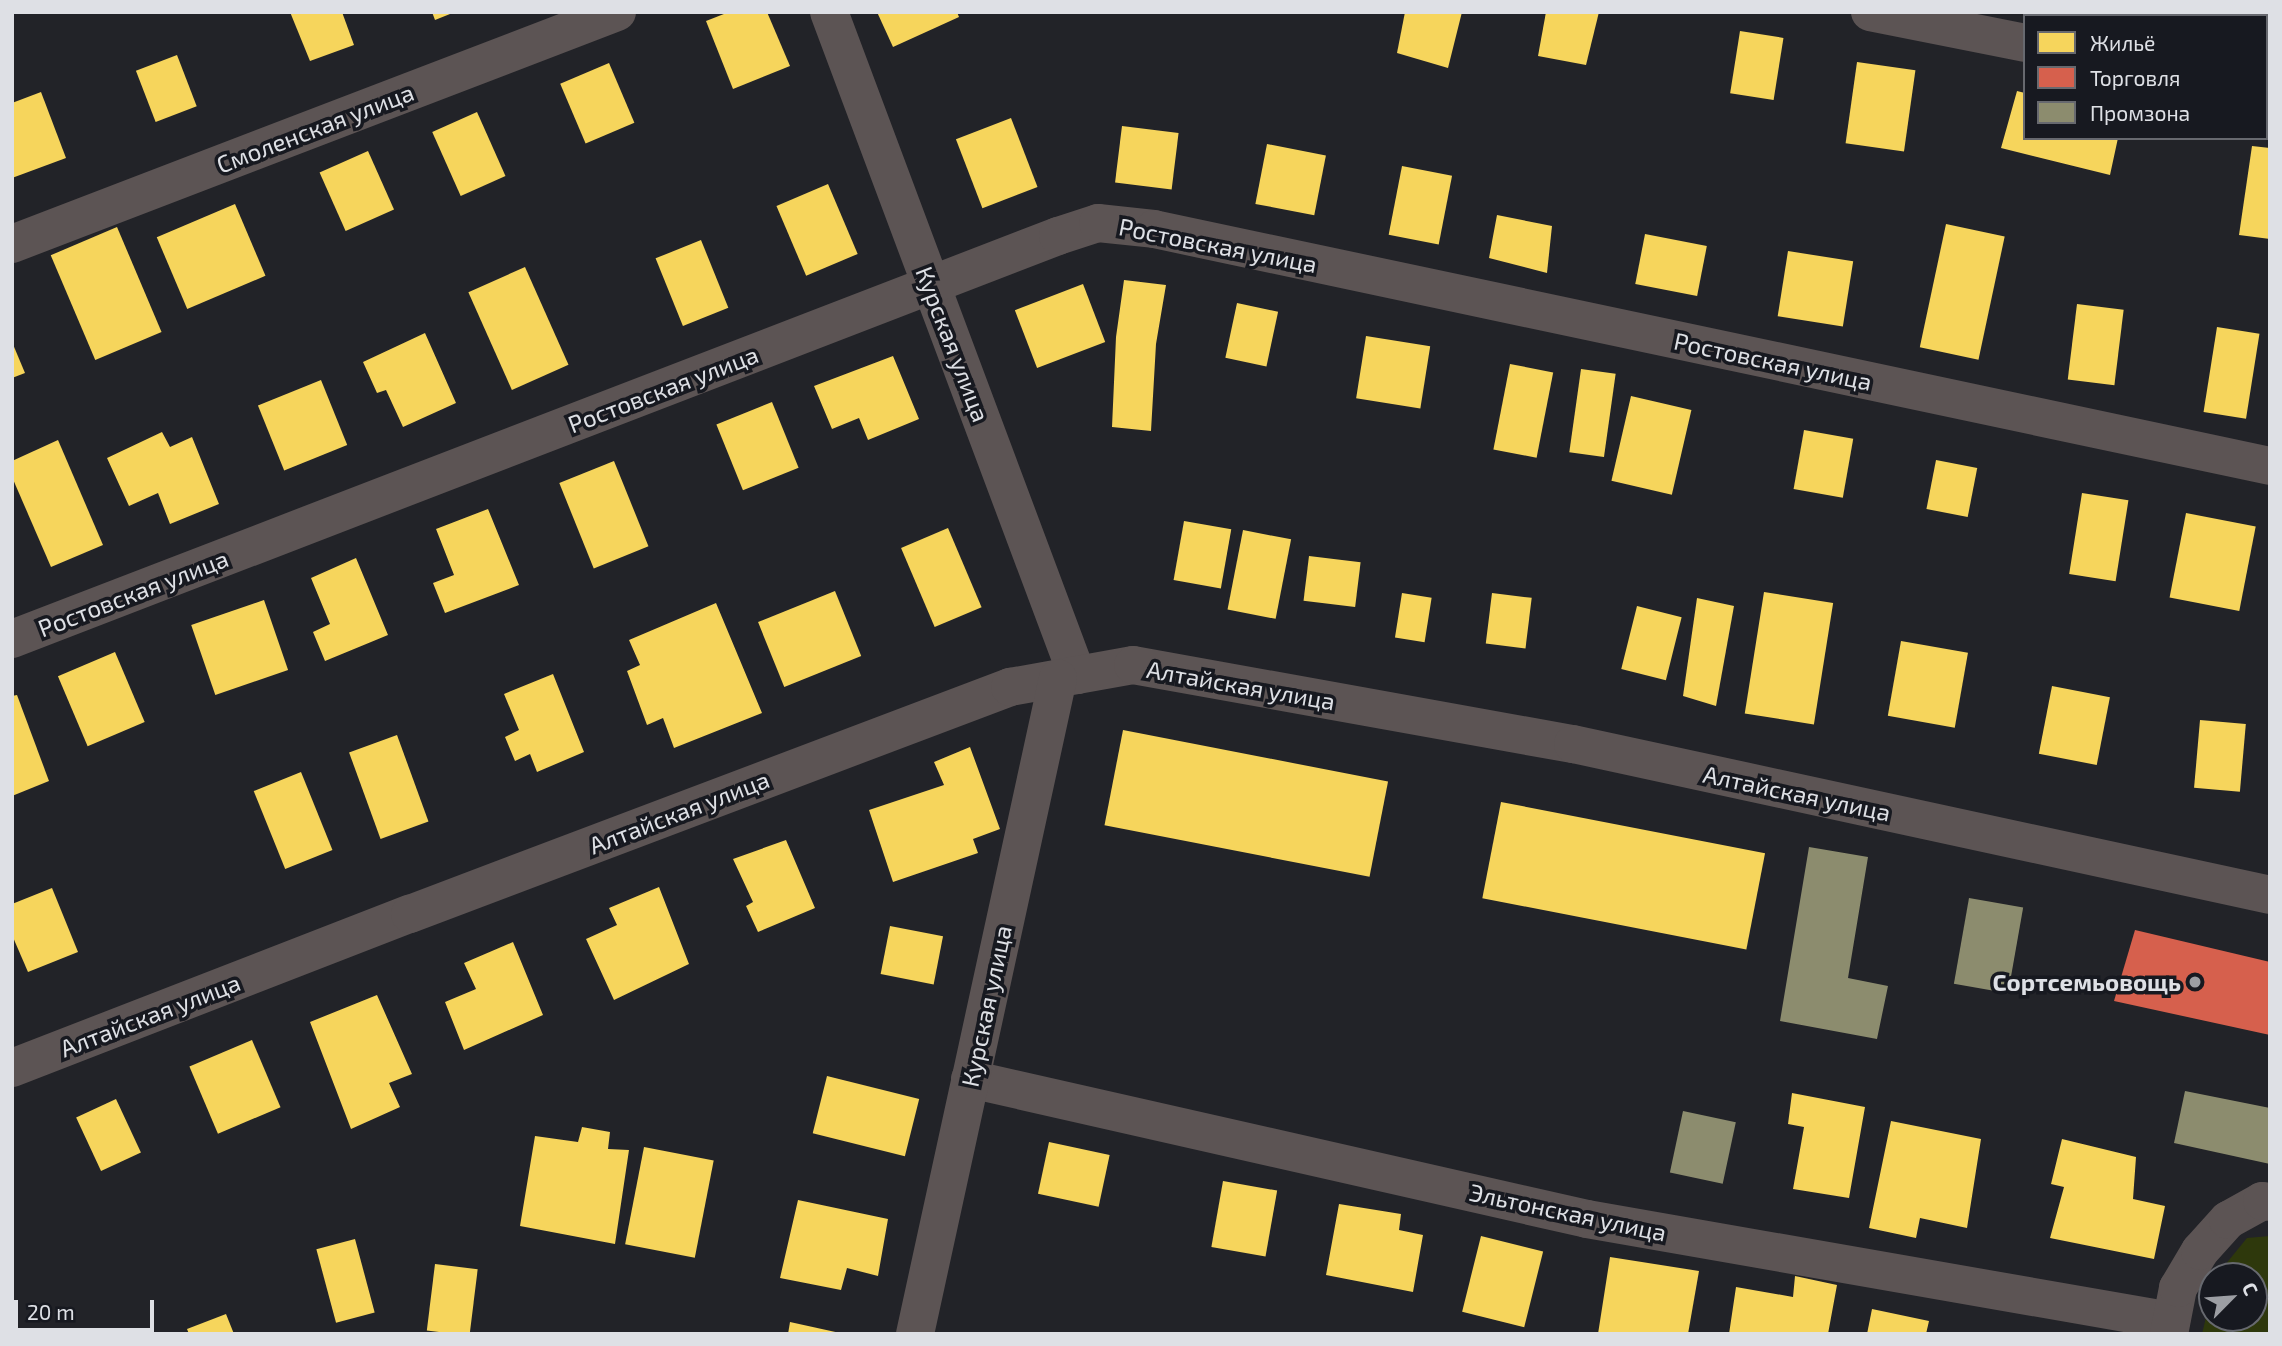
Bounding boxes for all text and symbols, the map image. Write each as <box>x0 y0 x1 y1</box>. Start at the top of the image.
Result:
legend <box>2023 14 2268 140</box>
text: Жильё <box>2090 30 2155 55</box>
text: Торговля <box>2090 65 2180 90</box>
street label: Смоленская улица <box>212 77 418 179</box>
text: Промзона <box>2090 100 2190 125</box>
street label: Ростовская улица <box>1116 212 1320 278</box>
street label: Курская улица <box>910 262 996 426</box>
street label: Ростовская улица <box>1671 326 1875 396</box>
street label: Ростовская улица <box>564 339 762 439</box>
street label: Ростовская улица <box>34 543 232 643</box>
street label: Алтайская улица <box>1145 654 1337 716</box>
street label: Алтайская улица <box>1701 759 1893 827</box>
street label: Алтайская улица <box>585 764 773 860</box>
street label: Курская улица <box>955 923 1017 1089</box>
street label: Алтайская улица <box>56 967 244 1063</box>
place label: Сортсемьовощь <box>1993 968 2181 996</box>
marker: Сортсемьовощь <box>2187 974 2203 990</box>
street label: Эльтонская улица <box>1467 1177 1669 1247</box>
north arrow <box>2198 1262 2268 1332</box>
text: С <box>2238 1279 2263 1299</box>
scale bar <box>18 1286 158 1330</box>
text: 20 m <box>27 1299 75 1324</box>

